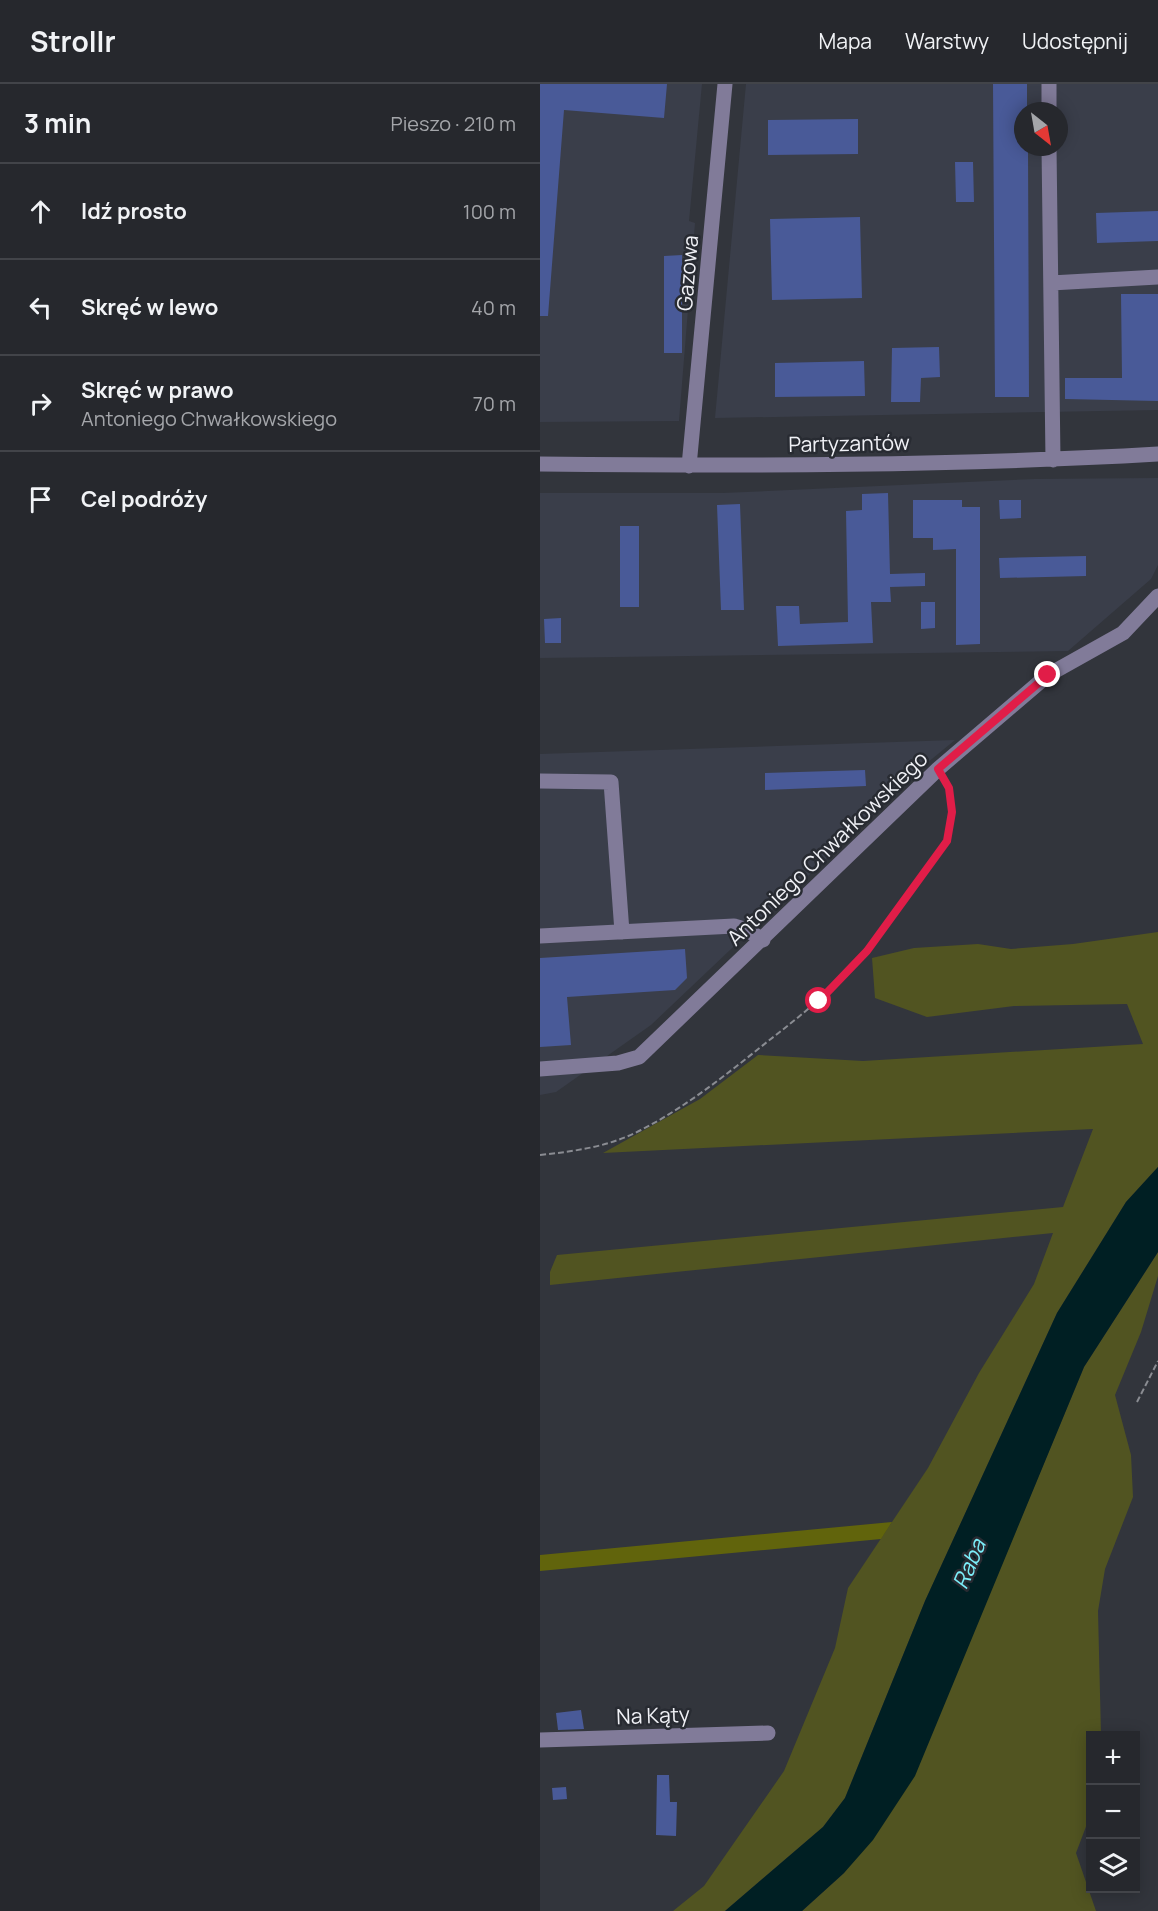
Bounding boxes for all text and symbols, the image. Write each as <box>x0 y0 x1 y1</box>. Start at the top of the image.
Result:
text: Strollr <box>30 22 116 60</box>
text: Mapa <box>819 27 872 55</box>
text: Warstwy <box>905 27 989 55</box>
text: Udostępnij <box>1022 27 1128 55</box>
north arrow <box>1014 102 1068 156</box>
text: 3 min <box>24 105 91 141</box>
text: Pieszo · 210 m <box>391 110 516 137</box>
icon: ahead <box>24 195 57 228</box>
text: Idź prosto <box>81 196 187 226</box>
text: 100 m <box>463 198 516 225</box>
street label: Gazowa <box>670 234 704 312</box>
icon: left <box>24 291 57 324</box>
text: Skręć w lewo <box>81 292 218 322</box>
text: 40 m <box>471 294 516 321</box>
text: Skręć w prawo <box>81 375 234 405</box>
icon: right <box>24 387 57 420</box>
text: 70 m <box>473 390 516 417</box>
text: Antoniego Chwałkowskiego <box>81 405 337 432</box>
street label: Partyzantów <box>788 428 910 458</box>
icon: arrive <box>24 483 57 516</box>
text: Cel podróży <box>81 484 207 514</box>
route end <box>1034 661 1060 687</box>
street label: Antoniego Chwałkowskiego <box>721 745 933 951</box>
route start <box>805 987 831 1013</box>
water label: Raba <box>945 1533 994 1593</box>
street label: Na Kąty <box>616 1700 690 1730</box>
map controls <box>1086 1731 1140 1893</box>
button: + <box>1086 1731 1140 1785</box>
button: − <box>1086 1785 1140 1839</box>
button: layers <box>1086 1839 1140 1893</box>

